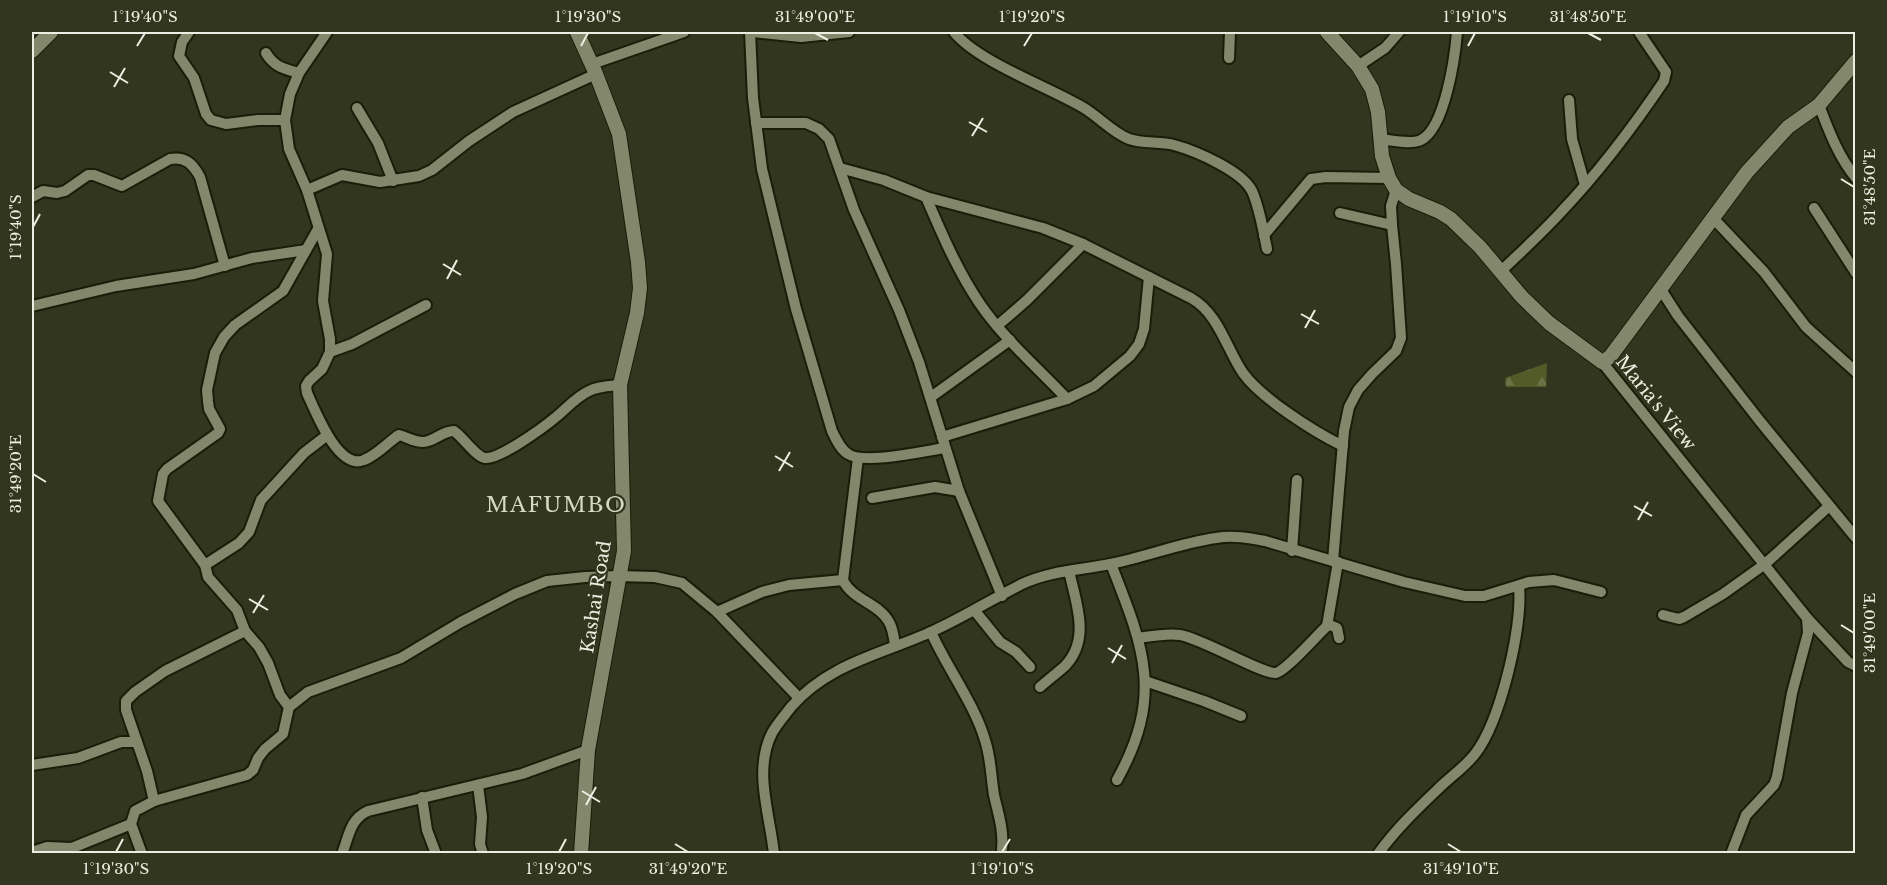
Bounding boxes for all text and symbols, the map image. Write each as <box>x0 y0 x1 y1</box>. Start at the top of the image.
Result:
text: 1°19'40"S <box>112 7 178 26</box>
text: 1°19'30"S <box>555 7 621 26</box>
text: 31°49'00"E <box>775 7 855 26</box>
text: 1°19'20"S <box>999 7 1065 26</box>
text: 1°19'10"S <box>1443 7 1507 26</box>
text: 31°48'50"E <box>1550 7 1627 26</box>
text: 31°48'50"E <box>1860 148 1879 225</box>
text: 1°19'40"S <box>6 194 25 260</box>
street label: Maria's View <box>1611 351 1701 455</box>
text: 31°49'20"E <box>6 435 25 513</box>
district label: MAFUMBO <box>486 492 626 518</box>
street label: Kashai Road <box>576 539 616 655</box>
text: 31°49'00"E <box>1860 593 1879 673</box>
text: 1°19'30"S <box>83 859 149 878</box>
text: 1°19'20"S <box>526 859 592 878</box>
text: 31°49'20"E <box>649 859 727 878</box>
text: 1°19'10"S <box>970 859 1034 878</box>
text: 31°49'10"E <box>1423 859 1499 878</box>

